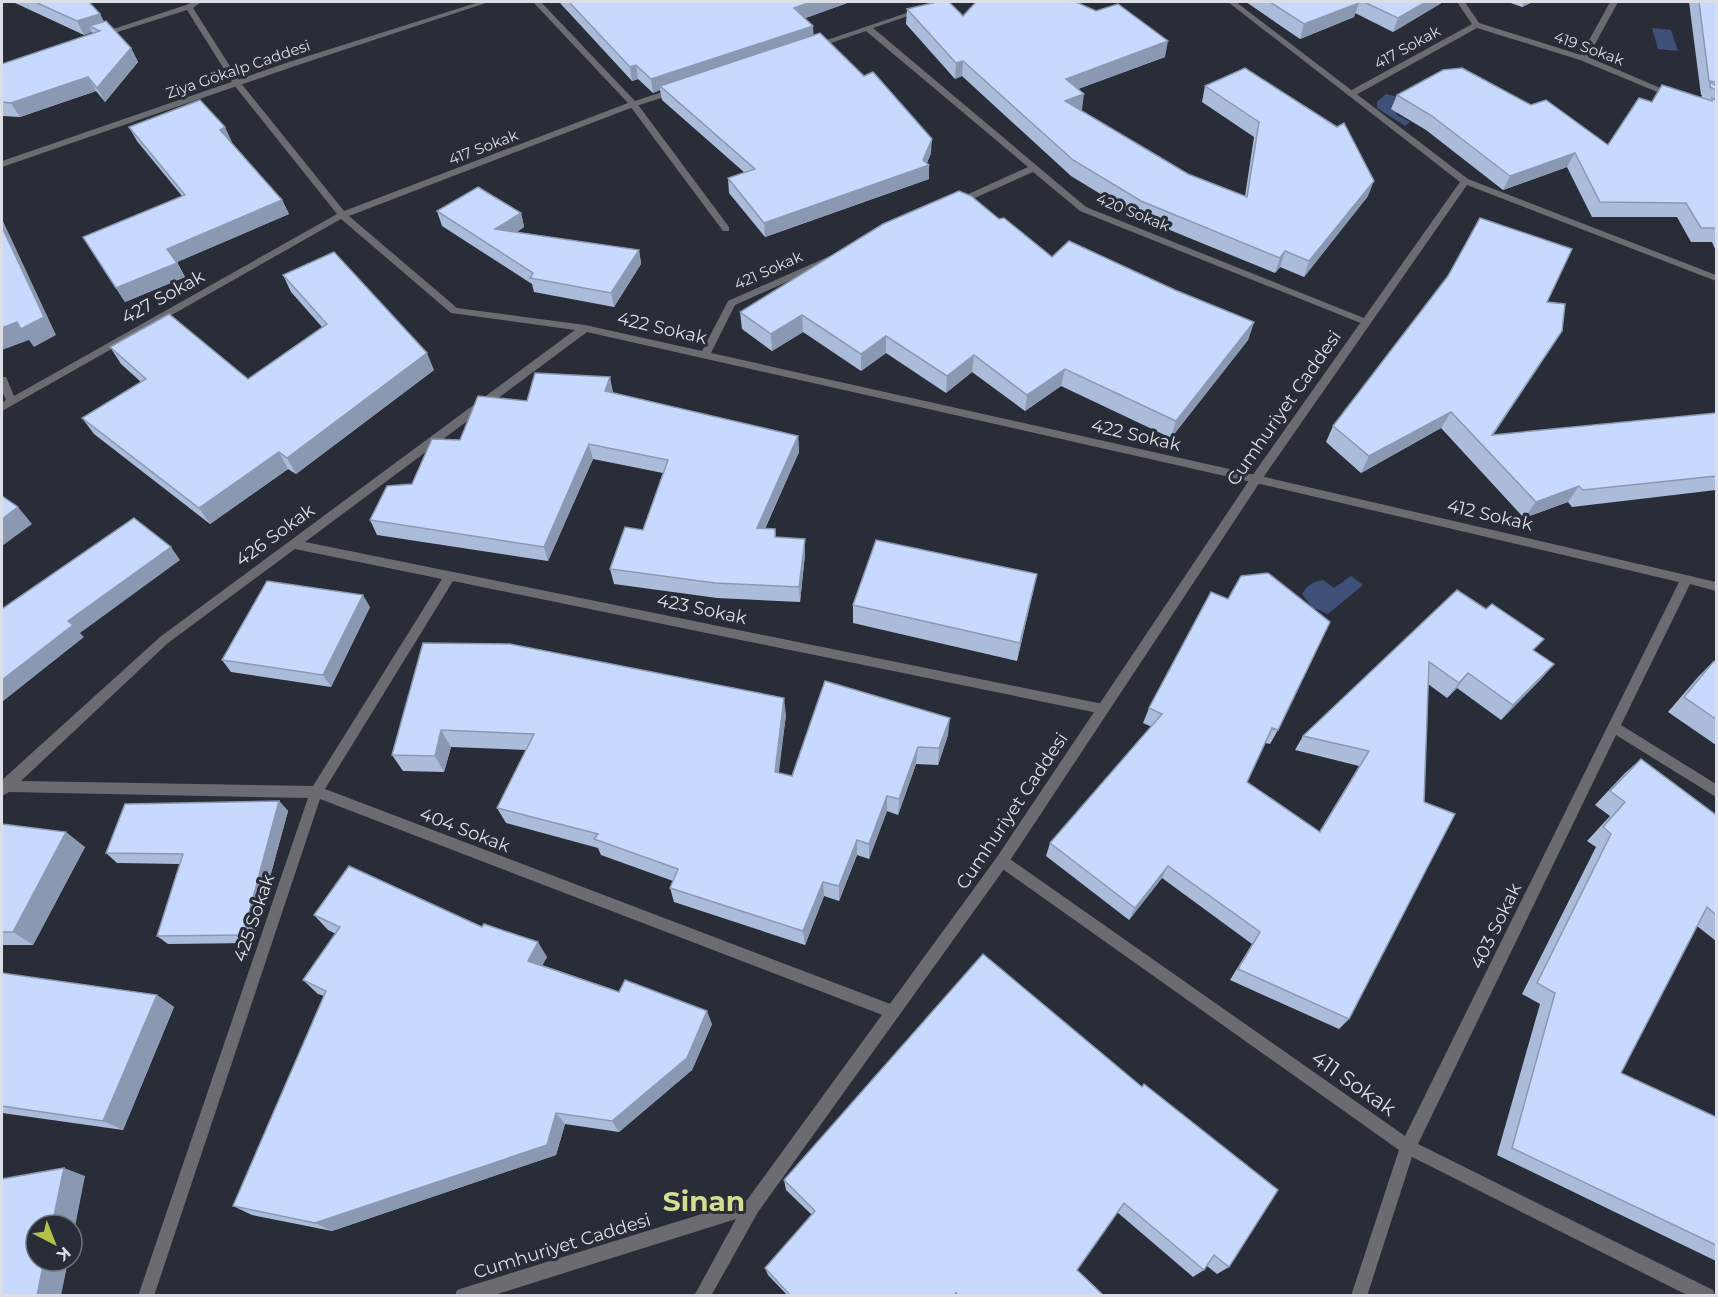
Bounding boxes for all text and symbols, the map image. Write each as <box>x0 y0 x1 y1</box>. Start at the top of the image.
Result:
street label: 417 Sokak <box>1370 21 1444 73</box>
street label: 419 Sokak <box>1551 27 1627 69</box>
street label: Ziya Gökalp Caddesi <box>163 35 313 103</box>
street label: 417 Sokak <box>446 125 520 169</box>
street label: 420 Sokak <box>1094 189 1173 235</box>
street label: 421 Sokak <box>731 246 805 294</box>
street label: 427 Sokak <box>118 265 209 329</box>
street label: 422 Sokak <box>615 307 709 349</box>
street label: Cumhuriyet Caddesi <box>1222 326 1346 490</box>
street label: 422 Sokak <box>1089 414 1183 456</box>
street label: 412 Sokak <box>1445 494 1535 536</box>
street label: 426 Sokak <box>231 499 319 571</box>
street label: 423 Sokak <box>655 589 749 629</box>
street label: Cumhuriyet Caddesi <box>951 728 1073 894</box>
street label: 404 Sokak <box>417 803 513 857</box>
street label: 425 Sokak <box>229 871 279 965</box>
street label: 403 Sokak <box>1466 879 1526 973</box>
street label: 411 Sokak <box>1307 1045 1401 1121</box>
district label: Sinan <box>663 1184 745 1218</box>
street label: Cumhuriyet Caddesi <box>471 1209 653 1283</box>
north arrow <box>24 1213 84 1273</box>
text: K <box>52 1243 74 1266</box>

